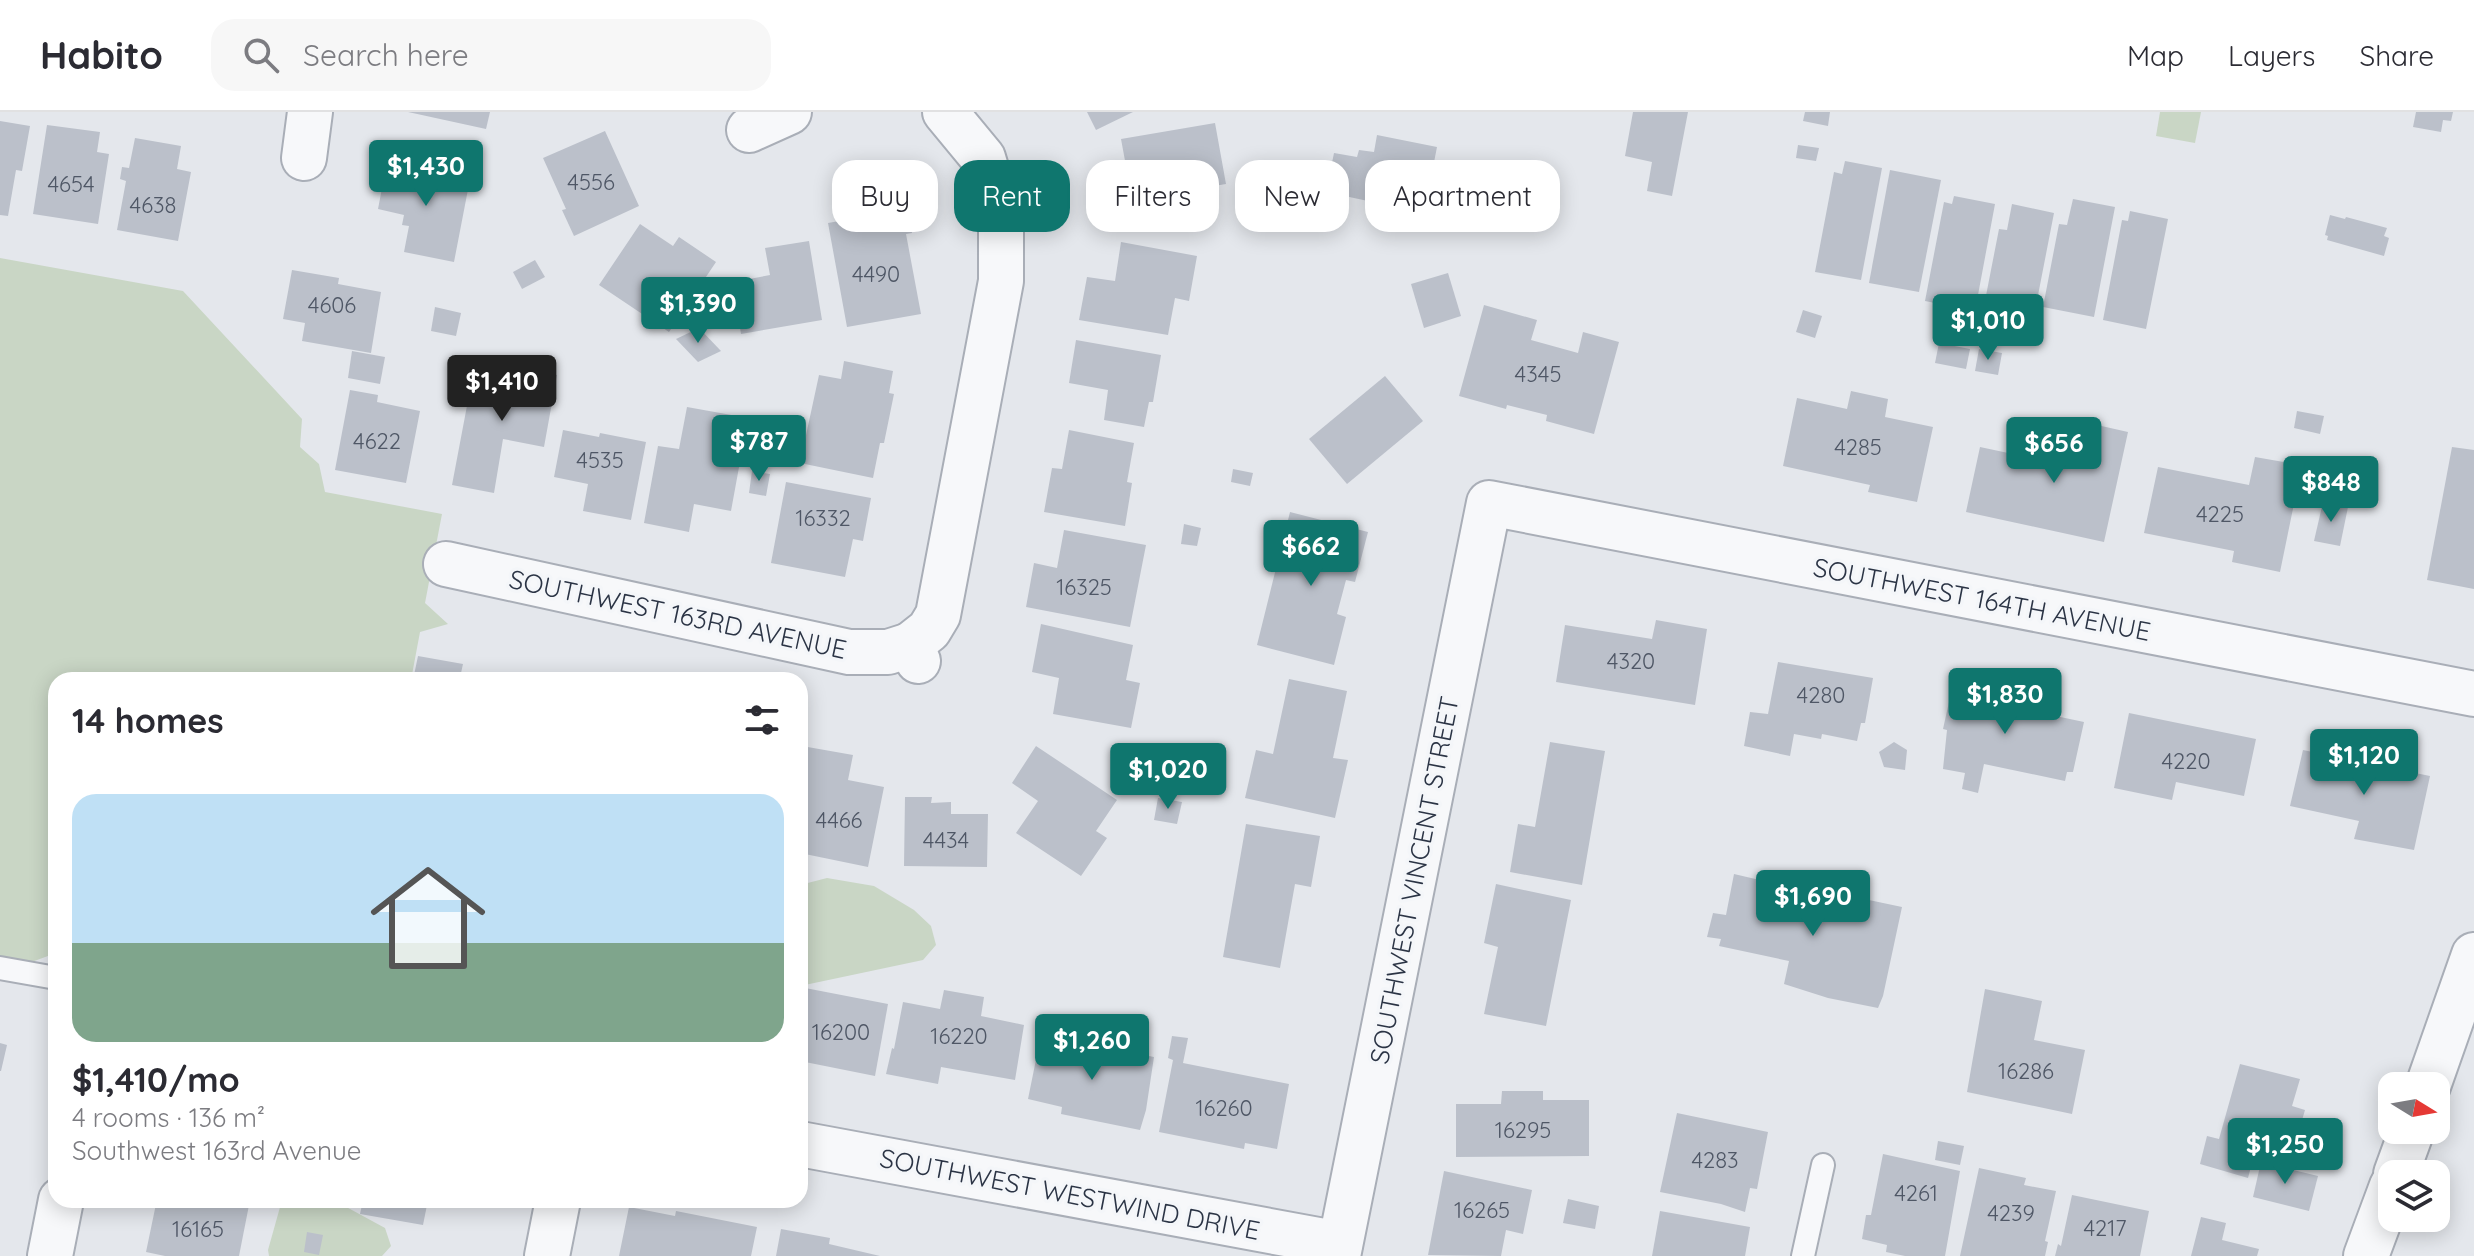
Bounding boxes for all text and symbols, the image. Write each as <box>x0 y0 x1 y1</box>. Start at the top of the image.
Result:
search box <box>211 19 771 91</box>
text: Habito <box>40 31 163 79</box>
icon: search <box>239 33 283 77</box>
text: Search here <box>303 36 469 74</box>
text: Map <box>2127 38 2184 73</box>
text: Layers <box>2228 38 2315 73</box>
text: Share <box>2359 38 2434 73</box>
pin: $1,430 <box>361 140 491 208</box>
text: $1,430 <box>387 149 465 182</box>
chip: Buy <box>832 160 938 232</box>
chip: Rent <box>954 160 1070 232</box>
chip: Filters <box>1086 160 1219 232</box>
chip: New <box>1235 160 1349 232</box>
chip: Apartment <box>1365 160 1560 232</box>
house number: 4556 <box>567 168 615 196</box>
house number: 4654 <box>47 170 95 198</box>
house number: 4638 <box>130 191 176 219</box>
house number: 4490 <box>852 260 900 288</box>
pin: $1,390 <box>633 277 763 345</box>
text: $1,390 <box>659 286 737 319</box>
house number: 4606 <box>308 291 356 319</box>
pin: $1,010 <box>1923 294 2053 362</box>
text: $1,010 <box>1951 303 2025 336</box>
pin: $1,410 <box>437 355 567 423</box>
house number: 4345 <box>1515 360 1561 388</box>
text: $1,410 <box>465 364 539 397</box>
pin: $787 <box>712 415 806 483</box>
pin: $656 <box>2007 417 2101 485</box>
text: $787 <box>730 424 788 457</box>
text: $656 <box>2024 426 2084 459</box>
house number: 4622 <box>353 427 401 455</box>
house number: 4285 <box>1834 433 1882 461</box>
house number: 4535 <box>576 446 624 474</box>
pin: $848 <box>2284 456 2378 524</box>
text: $848 <box>2301 465 2361 498</box>
house number: 4225 <box>2196 500 2244 528</box>
house number: 16332 <box>795 504 851 532</box>
pin: $662 <box>1264 520 1358 588</box>
text: $662 <box>1281 529 1341 562</box>
street label: SOUTHWEST 164TH AVENUE <box>1811 550 2153 648</box>
street label: SOUTHWEST 163RD AVENUE <box>506 562 850 666</box>
house number: 16325 <box>1056 573 1112 601</box>
house number: 4320 <box>1607 647 1655 675</box>
pin: $1,830 <box>1940 668 2070 736</box>
text: $1,830 <box>1967 677 2043 710</box>
house number: 4280 <box>1797 681 1845 709</box>
street label: SOUTHWEST VINCENT STREET <box>1362 693 1466 1067</box>
icon: filters <box>740 698 784 742</box>
text: 14 homes <box>72 699 224 742</box>
pin: $1,120 <box>2299 729 2429 797</box>
text: $1,120 <box>2328 738 2400 771</box>
pin: $1,020 <box>1103 743 1233 811</box>
house number: 4220 <box>2161 747 2211 775</box>
text: $1,020 <box>1128 752 1208 785</box>
house number: 4466 <box>816 806 863 834</box>
house number: 4434 <box>923 826 969 854</box>
icon: home <box>356 846 500 990</box>
pin: $1,690 <box>1748 870 1878 938</box>
text: $1,690 <box>1774 879 1852 912</box>
pin: $1,260 <box>1027 1014 1157 1082</box>
house number: 16200 <box>812 1018 870 1046</box>
house number: 16220 <box>930 1022 988 1050</box>
text: $1,260 <box>1053 1023 1131 1056</box>
house number: 16286 <box>1998 1057 2054 1085</box>
text: $1,410/mo <box>72 1058 240 1101</box>
north arrow <box>2378 1072 2450 1144</box>
map controls <box>2378 1072 2450 1232</box>
house number: 16260 <box>1195 1094 1253 1122</box>
text: 4 rooms · 136 m² <box>72 1101 265 1134</box>
house number: 16295 <box>1495 1116 1551 1144</box>
pin: $1,250 <box>2220 1118 2350 1186</box>
text: $1,250 <box>2246 1127 2324 1160</box>
text: Southwest 163rd Avenue <box>72 1134 361 1167</box>
street label: SOUTHWEST WESTWIND DRIVE <box>877 1141 1263 1247</box>
house number: 4283 <box>1691 1146 1739 1174</box>
button: layers <box>2378 1160 2450 1232</box>
house number: 4261 <box>1894 1179 1938 1207</box>
house number: 16265 <box>1454 1196 1510 1224</box>
house number: 4239 <box>1987 1199 2035 1227</box>
house number: 4217 <box>2083 1214 2127 1242</box>
house number: 16165 <box>172 1215 224 1243</box>

